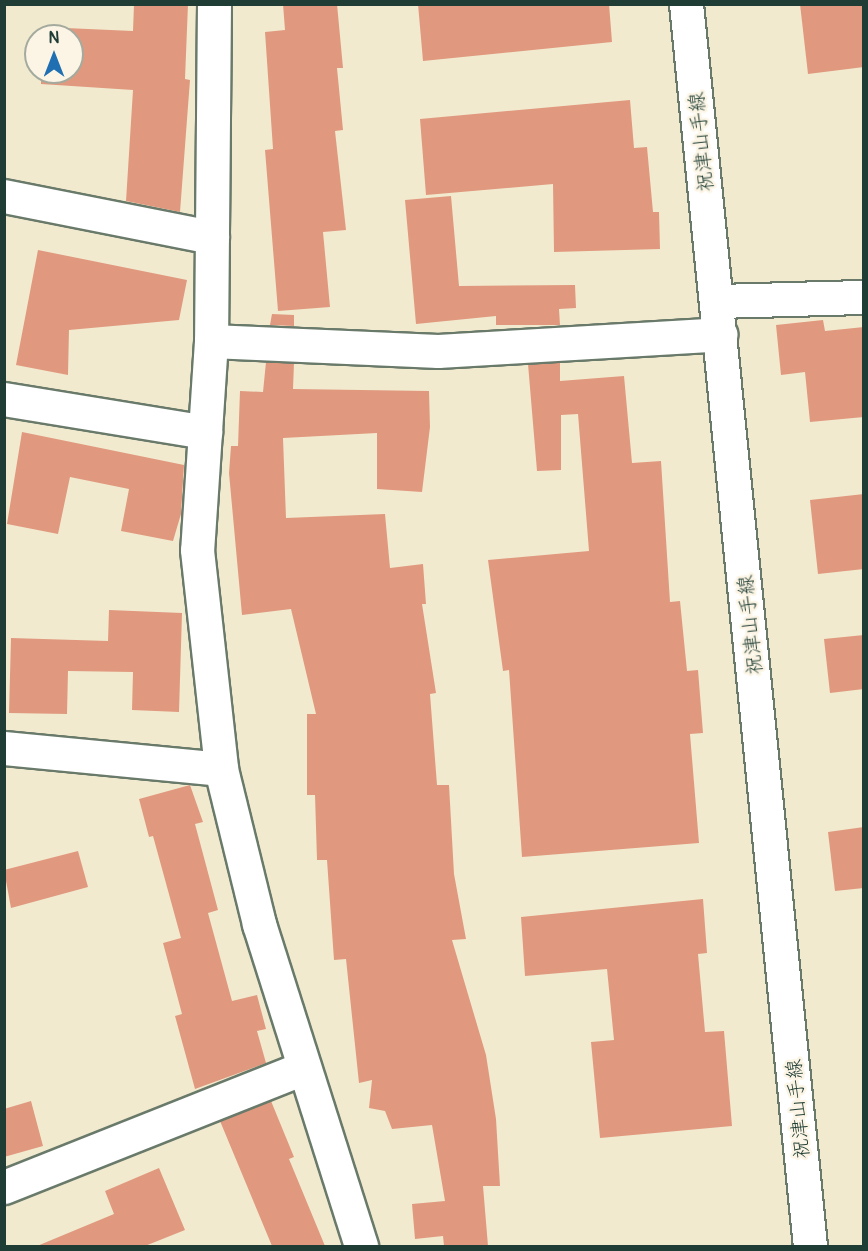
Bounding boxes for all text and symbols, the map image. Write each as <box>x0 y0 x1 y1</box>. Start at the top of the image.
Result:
north arrow <box>24 24 84 84</box>
text: N <box>49 28 59 48</box>
street label: 祝津山手線 <box>684 91 718 193</box>
street label: 祝津山手線 <box>733 574 767 676</box>
street label: 祝津山手線 <box>782 1058 814 1160</box>

